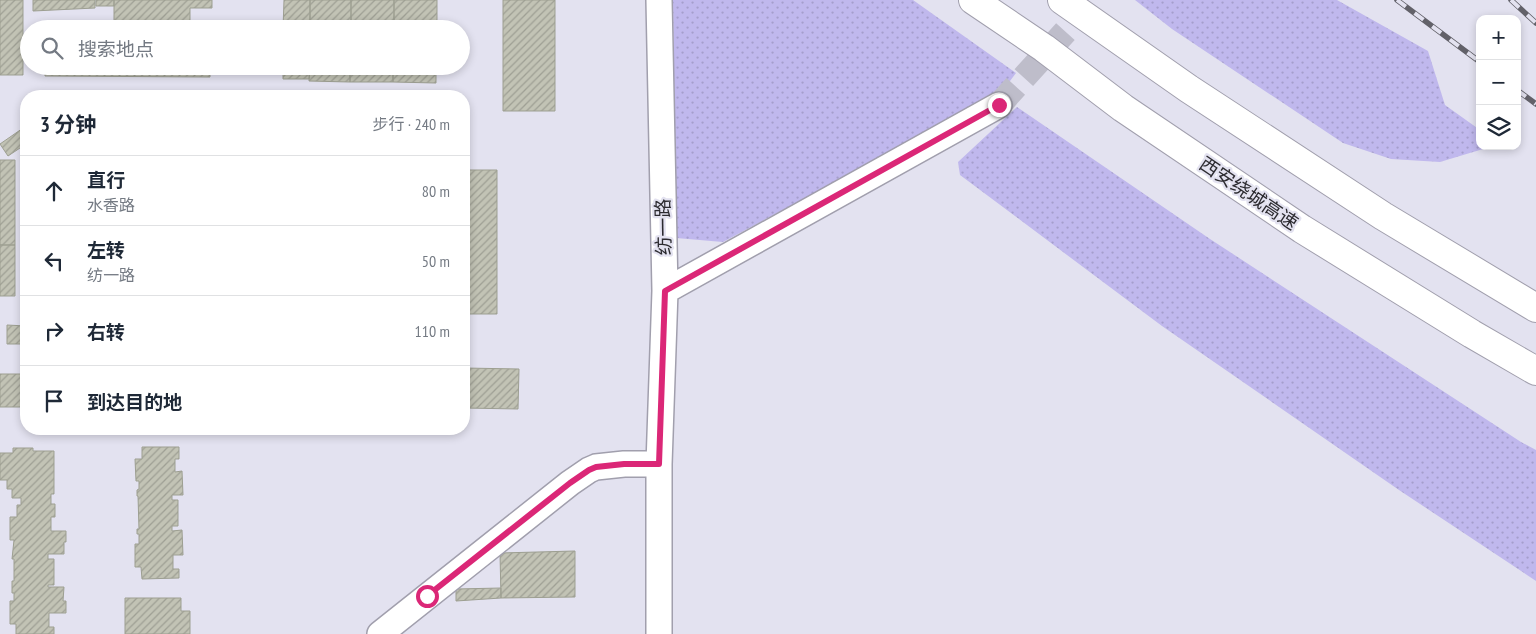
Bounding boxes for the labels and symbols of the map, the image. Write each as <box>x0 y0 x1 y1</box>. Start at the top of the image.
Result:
route end <box>988 94 1011 117</box>
street label: 西安绕城高速 <box>1195 151 1303 235</box>
street label: 纺一路 <box>651 198 675 256</box>
route start <box>416 585 439 608</box>

